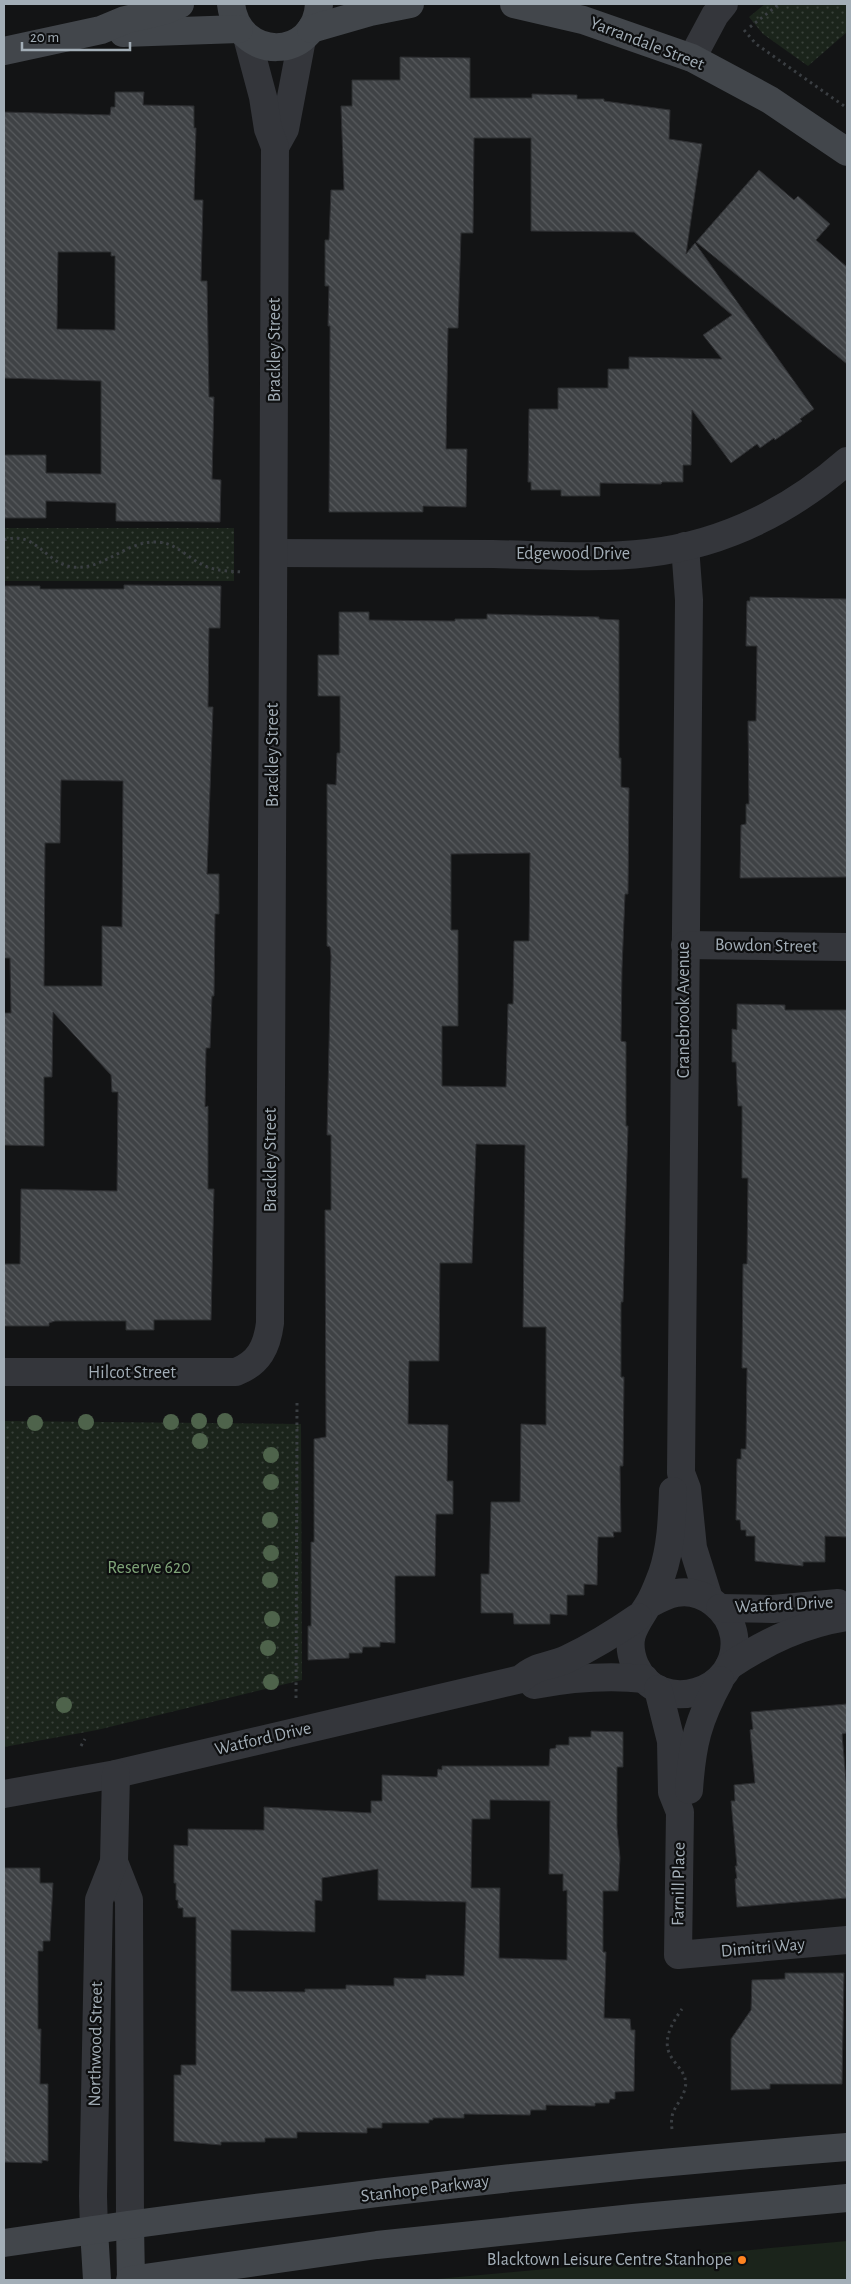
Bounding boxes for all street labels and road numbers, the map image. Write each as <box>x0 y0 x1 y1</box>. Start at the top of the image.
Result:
street label: Yarrandale Street <box>587 14 707 74</box>
street label: Brackley Street <box>266 298 284 402</box>
street label: Edgewood Drive <box>516 545 630 563</box>
street label: Brackley Street <box>264 703 282 807</box>
street label: Bowdon Street <box>715 936 818 956</box>
street label: Cranebrook Avenue <box>675 942 693 1078</box>
street label: Brackley Street <box>262 1108 280 1212</box>
street label: Hilcot Street <box>88 1364 176 1382</box>
street label: Watford Drive <box>734 1593 834 1617</box>
street label: Watford Drive <box>213 1719 313 1759</box>
street label: Farnill Place <box>669 1842 689 1926</box>
street label: Dimitri Way <box>720 1935 806 1961</box>
street label: Northwood Street <box>86 1981 106 2107</box>
street label: Stanhope Parkway <box>360 2172 490 2206</box>

